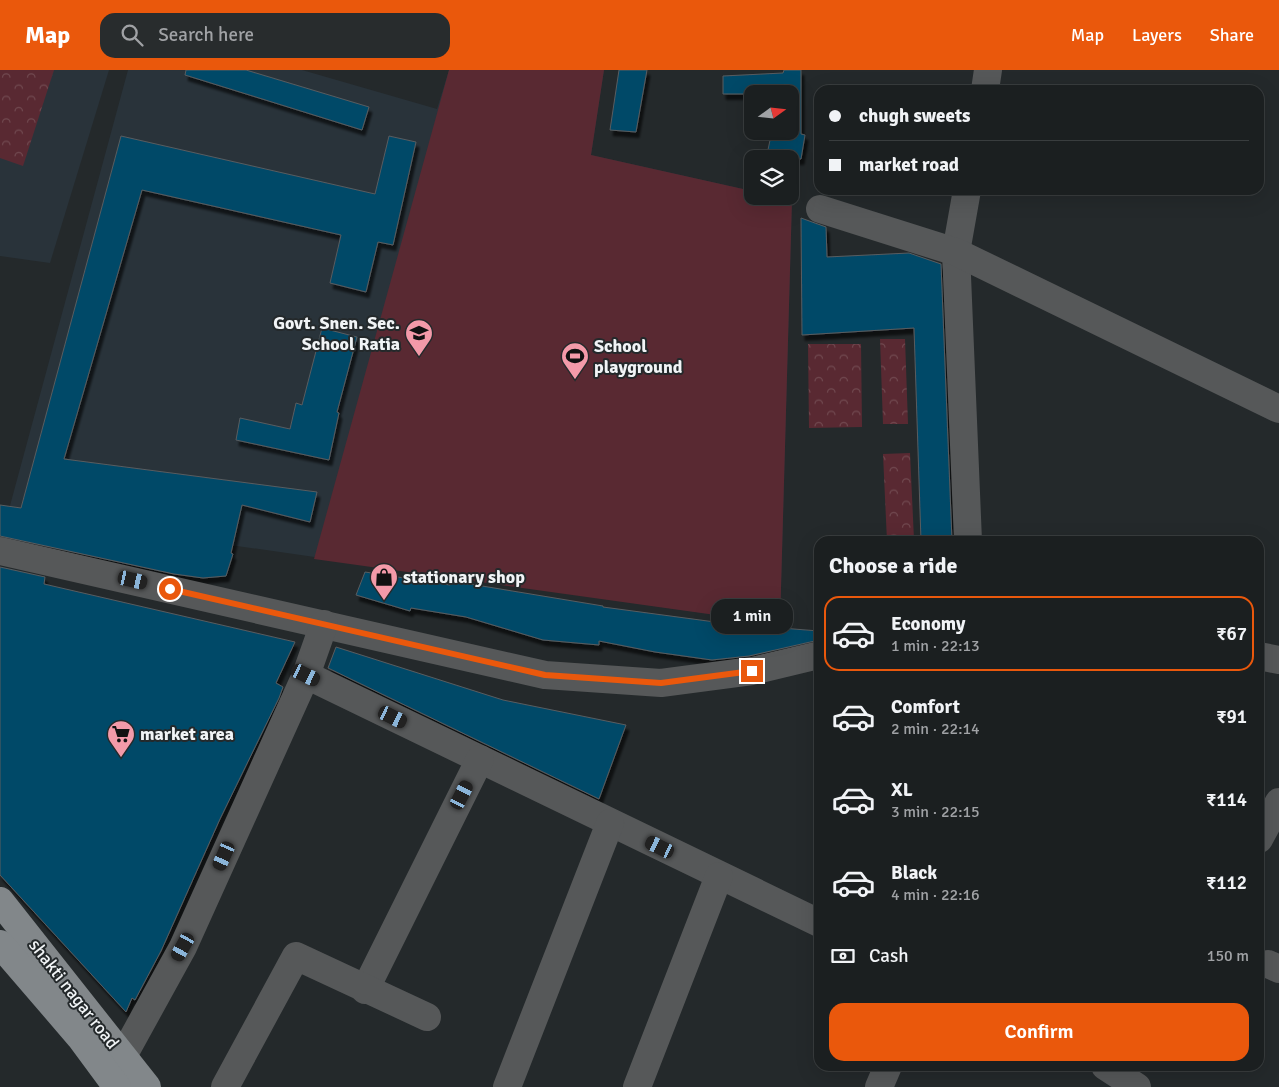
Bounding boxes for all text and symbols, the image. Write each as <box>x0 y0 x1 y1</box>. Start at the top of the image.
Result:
search box <box>100 13 450 58</box>
text: Map <box>25 20 70 50</box>
icon: search <box>118 21 146 49</box>
text: Search here <box>158 23 254 47</box>
text: Map <box>1071 24 1104 46</box>
text: Layers <box>1132 24 1182 46</box>
text: Share <box>1210 24 1254 46</box>
north arrow <box>744 85 799 140</box>
map controls <box>744 85 799 205</box>
text: chugh sweets <box>859 104 970 128</box>
button: layers <box>744 150 799 205</box>
text: market road <box>859 153 959 177</box>
place label: Govt. Snen. Sec. School Ratia <box>273 312 400 355</box>
school or university icon: Govt. Snen. Sec. School Ratia <box>404 318 434 357</box>
place label: School playground <box>594 335 683 378</box>
sports icon: School playground <box>560 341 590 380</box>
text: Choose a ride <box>829 552 957 579</box>
shop icon: stationary shop <box>369 562 399 601</box>
place label: stationary shop <box>403 566 525 588</box>
car <box>116 569 149 591</box>
route start <box>159 578 181 600</box>
callout: 1 min <box>711 598 793 634</box>
text: 1 min <box>733 606 771 626</box>
icon: car <box>831 611 876 656</box>
text: Economy <box>891 612 965 636</box>
text: ₹67 <box>1216 622 1247 646</box>
text: 1 min · 22:13 <box>891 636 980 656</box>
route end <box>741 660 763 682</box>
car <box>289 662 322 688</box>
icon: car <box>831 694 876 739</box>
text: Comfort <box>891 695 960 719</box>
car <box>376 704 409 730</box>
text: ₹91 <box>1216 705 1247 729</box>
supermarket icon: market area <box>106 719 136 758</box>
text: 2 min · 22:14 <box>891 719 980 739</box>
place label: market area <box>140 723 234 745</box>
icon: car <box>831 777 876 822</box>
car <box>448 778 475 812</box>
text: XL <box>891 778 913 802</box>
text: ₹114 <box>1206 788 1247 812</box>
text: 3 min · 22:15 <box>891 802 980 822</box>
car <box>643 834 676 860</box>
car <box>211 839 236 873</box>
icon: car <box>831 860 876 905</box>
text: Black <box>891 861 937 885</box>
text: ₹112 <box>1206 871 1247 895</box>
text: 4 min · 22:16 <box>891 885 980 905</box>
car <box>169 930 196 964</box>
street label: shakti nagar road <box>24 935 124 1053</box>
icon: cash <box>829 942 857 970</box>
text: Cash <box>869 944 909 968</box>
text: 150 m <box>1207 946 1249 966</box>
button: Confirm <box>829 1003 1249 1061</box>

